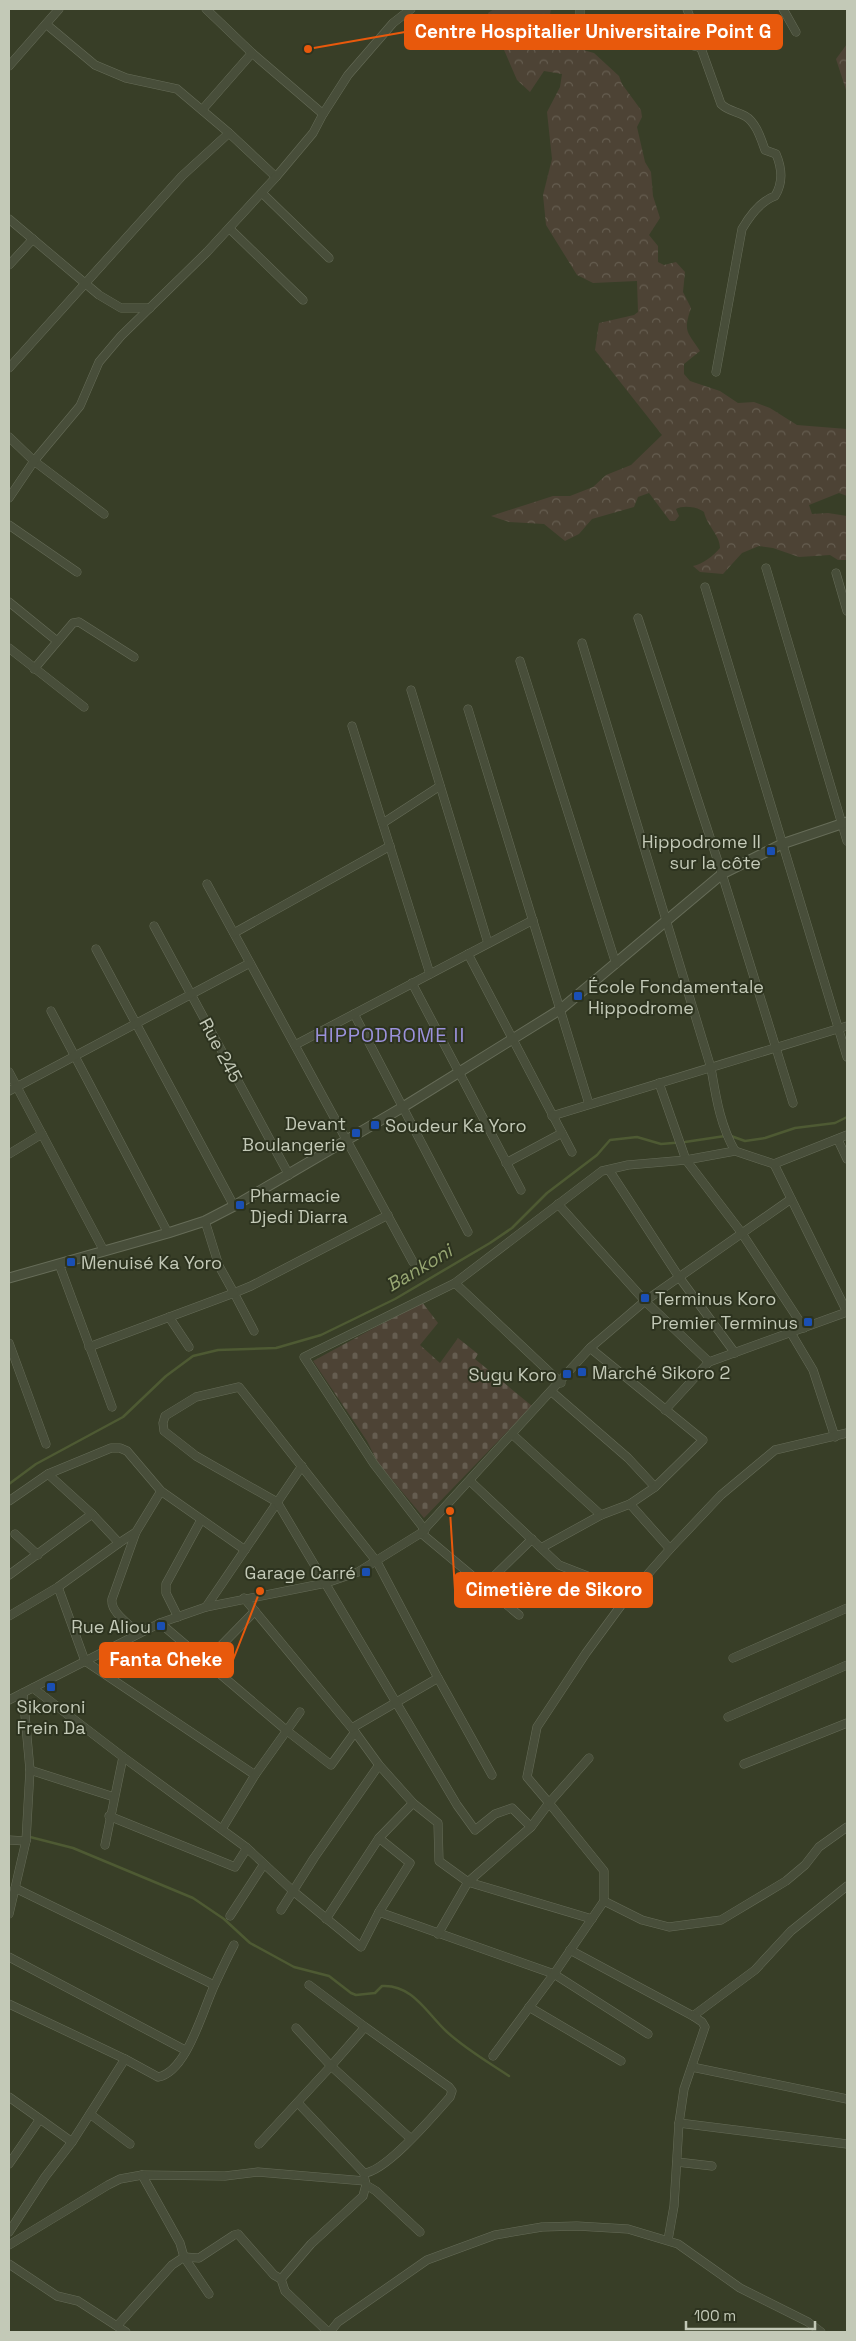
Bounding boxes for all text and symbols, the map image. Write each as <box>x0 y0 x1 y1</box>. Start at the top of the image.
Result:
callout: Centre Hospitalier Universitaire Point G <box>405 15 782 49</box>
text: Centre Hospitalier Universitaire Point G <box>415 19 771 44</box>
place label: Hippodrome II sur la côte <box>642 830 761 874</box>
marker: Hippodrome II sur la côte <box>765 845 777 857</box>
place label: École Fondamentale Hippodrome <box>588 975 764 1019</box>
marker: École Fondamentale Hippodrome <box>572 990 584 1002</box>
street label: Rue 245 <box>194 1014 248 1086</box>
district label: HIPPODROME II <box>315 1022 465 1048</box>
place label: Devant Boulangerie <box>242 1112 346 1156</box>
place label: Soudeur Ka Yoro <box>385 1114 527 1137</box>
marker: Soudeur Ka Yoro <box>369 1119 381 1131</box>
marker: Devant Boulangerie <box>350 1127 362 1139</box>
place label: Pharmacie Djedi Diarra <box>250 1184 348 1228</box>
marker: Pharmacie Djedi Diarra <box>234 1199 246 1211</box>
water label: Bankoni <box>381 1237 459 1297</box>
place label: Menuisé Ka Yoro <box>81 1251 222 1274</box>
marker: Menuisé Ka Yoro <box>65 1256 77 1268</box>
place label: Terminus Koro <box>655 1287 776 1310</box>
marker: Terminus Koro <box>639 1292 651 1304</box>
place label: Premier Terminus <box>651 1311 798 1334</box>
marker: Premier Terminus <box>802 1316 814 1328</box>
place label: Marché Sikoro 2 <box>592 1361 730 1384</box>
place label: Sugu Koro <box>468 1363 557 1386</box>
marker: Marché Sikoro 2 <box>576 1366 588 1378</box>
marker: Sugu Koro <box>561 1368 573 1380</box>
place label: Garage Carré <box>245 1561 356 1584</box>
marker: Garage Carré <box>360 1566 372 1578</box>
callout: Cimetière de Sikoro <box>455 1573 652 1607</box>
text: Cimetière de Sikoro <box>466 1577 642 1602</box>
place label: Rue Aliou <box>71 1615 151 1638</box>
marker: Rue Aliou <box>155 1620 167 1632</box>
callout: Fanta Cheke <box>100 1643 233 1677</box>
text: Fanta Cheke <box>110 1647 222 1672</box>
marker: Sikoroni Frein Da <box>45 1681 57 1693</box>
place label: Sikoroni Frein Da <box>16 1695 86 1739</box>
scale bar <box>686 2298 815 2330</box>
text: 100 m <box>694 2306 736 2325</box>

